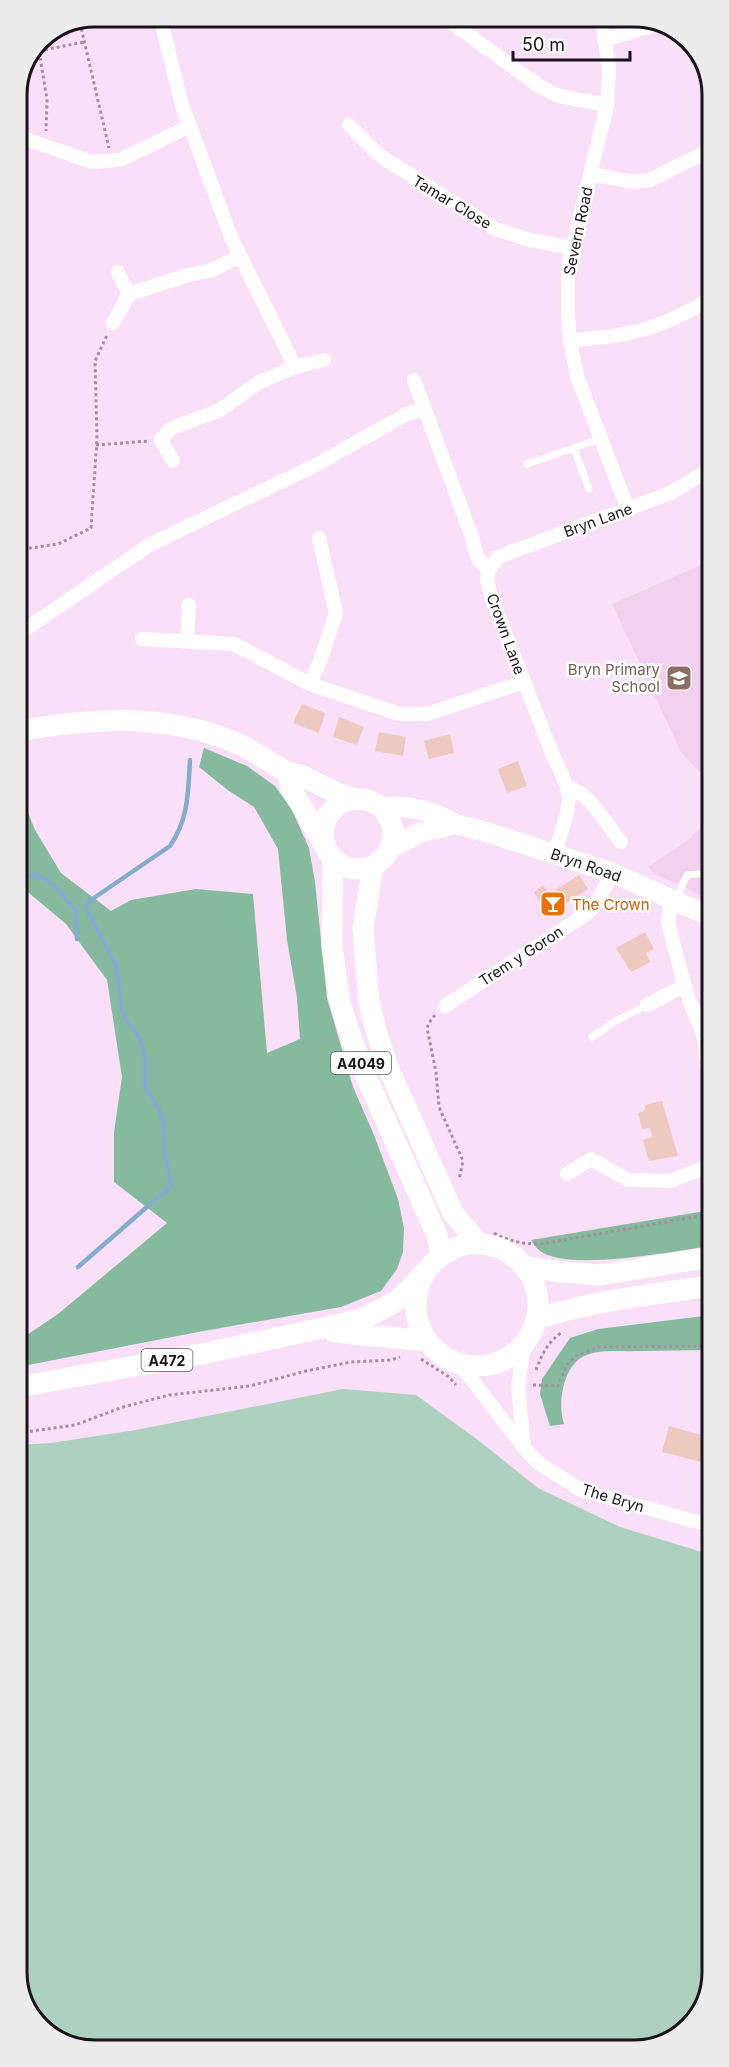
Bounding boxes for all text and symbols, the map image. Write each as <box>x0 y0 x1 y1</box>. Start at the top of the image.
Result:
scale bar <box>513 24 630 62</box>
text: 50 m <box>522 34 565 55</box>
street label: Tamar Close <box>409 171 495 233</box>
street label: Severn Road <box>559 185 597 277</box>
street label: Bryn Lane <box>561 499 635 541</box>
street label: Crown Lane <box>483 591 529 677</box>
place label: Bryn Primary School <box>568 660 661 696</box>
school or university icon: Bryn Primary School <box>664 663 694 693</box>
street label: Bryn Road <box>548 844 624 886</box>
bar icon: The Crown <box>538 889 568 919</box>
place label: The Crown <box>572 895 650 914</box>
street label: Trem y Goron <box>475 922 567 990</box>
road number: A4049 <box>331 1052 391 1074</box>
road number: A472 <box>142 1349 192 1371</box>
street label: The Bryn <box>579 1479 647 1517</box>

